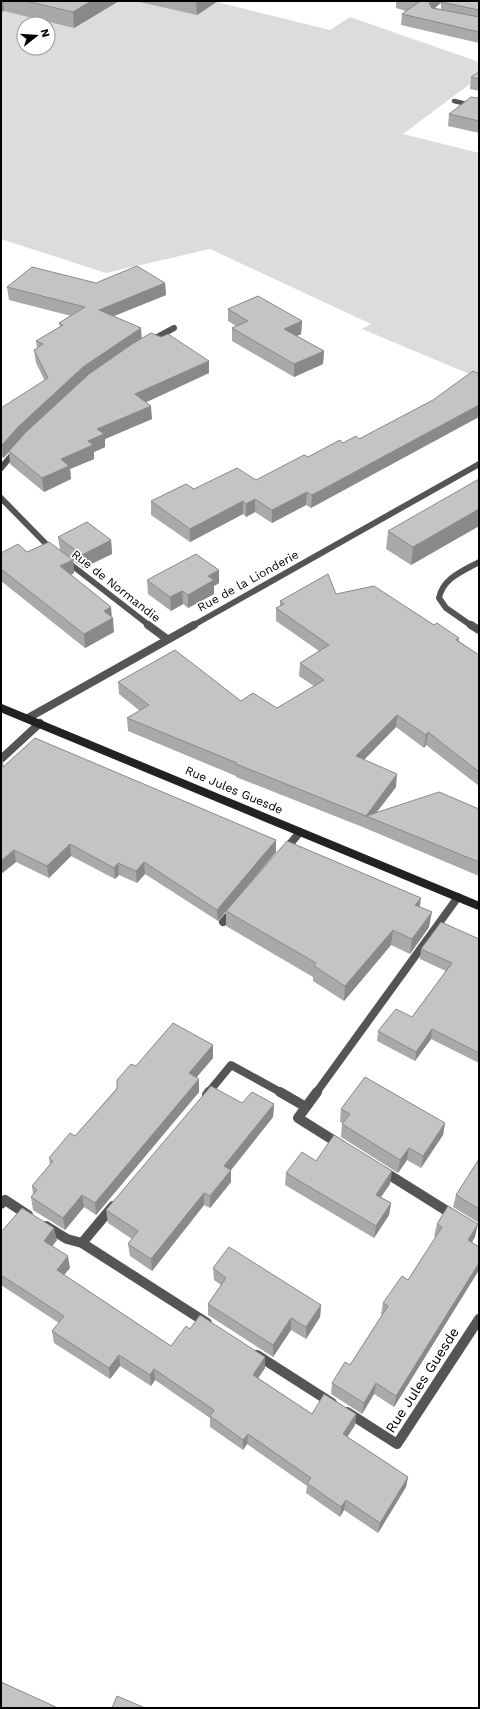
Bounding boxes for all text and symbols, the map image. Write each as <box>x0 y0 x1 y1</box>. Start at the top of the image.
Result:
north arrow <box>16 16 56 56</box>
text: N <box>38 27 52 39</box>
street label: Rue de Normandie <box>69 547 163 625</box>
street label: Rue de la Lionderie <box>195 547 301 615</box>
street label: Rue Jules Guesde <box>183 763 285 817</box>
street label: Rue Jules Guesde <box>382 1324 462 1436</box>

